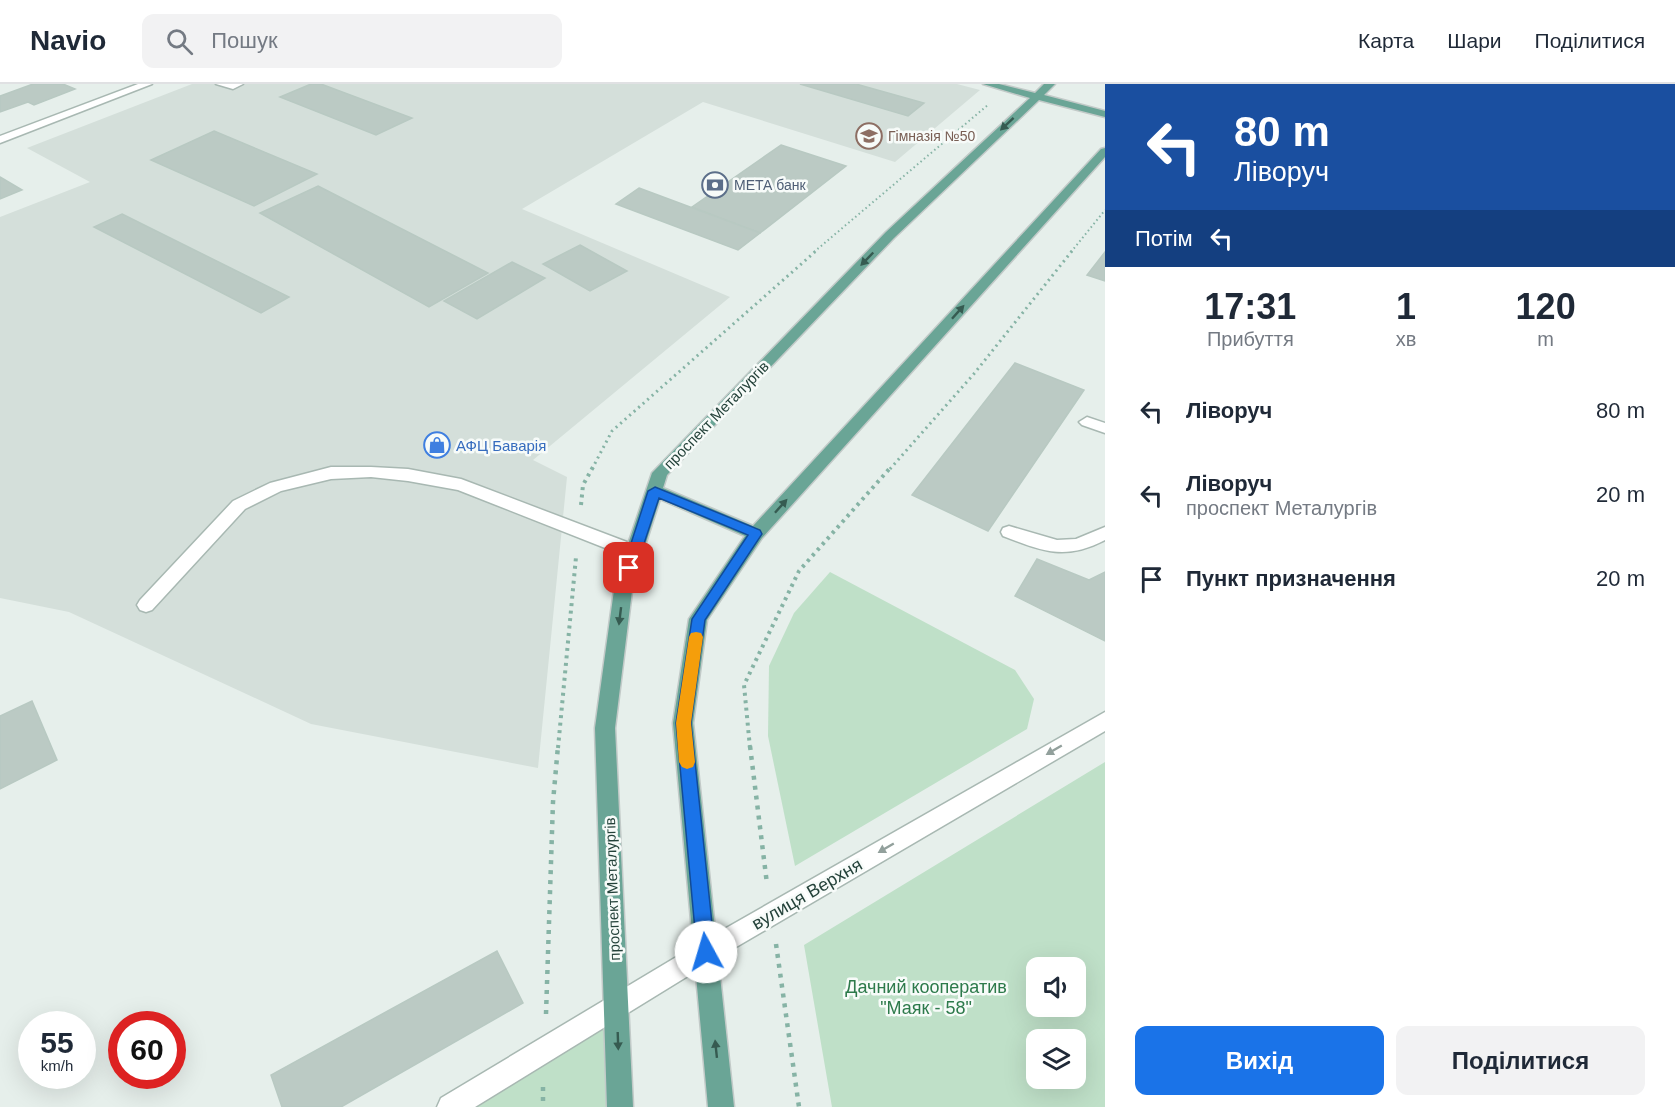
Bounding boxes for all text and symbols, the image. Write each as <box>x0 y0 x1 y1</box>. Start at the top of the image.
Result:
search box <box>142 14 562 68</box>
text: Navio <box>30 25 106 56</box>
icon: search <box>163 25 196 58</box>
text: Пошук <box>211 28 278 53</box>
text: Карта <box>1358 29 1414 52</box>
text: Шари <box>1447 29 1502 52</box>
text: Поділитися <box>1535 29 1645 52</box>
icon: left <box>1135 108 1213 186</box>
text: 80 m <box>1234 108 1330 155</box>
one-way arrow <box>1001 116 1015 130</box>
school or university icon: Гімназія №50 <box>854 121 884 151</box>
place label: Гімназія №50 <box>888 128 975 144</box>
text: Ліворуч <box>1234 157 1329 187</box>
bank icon: МЕТА банк <box>700 170 730 200</box>
place label: МЕТА банк <box>734 177 807 193</box>
icon: left <box>1205 222 1238 255</box>
text: Потім <box>1135 226 1193 251</box>
one-way arrow <box>860 251 874 265</box>
text: 17:31 <box>1204 286 1296 327</box>
text: 1 <box>1396 286 1416 327</box>
text: 120 <box>1516 286 1576 327</box>
one-way arrow <box>951 305 965 320</box>
text: Прибуття <box>1207 328 1294 350</box>
text: хв <box>1396 328 1416 350</box>
text: m <box>1537 328 1554 350</box>
street label: проспект Металургів <box>660 358 772 472</box>
icon: left <box>1135 395 1168 428</box>
text: Ліворуч <box>1186 398 1272 423</box>
text: 80 m <box>1596 398 1645 423</box>
shop icon: АФЦ Баварiя <box>422 430 452 460</box>
place label: АФЦ Баварiя <box>456 437 546 454</box>
text: Ліворуч <box>1186 471 1272 496</box>
icon: left <box>1135 479 1168 512</box>
text: 20 m <box>1596 482 1645 507</box>
text: проспект Металургів <box>1186 497 1377 519</box>
one-way arrow <box>774 499 787 514</box>
pin <box>603 542 654 593</box>
icon: arrive <box>612 551 645 584</box>
icon: arrive <box>1135 563 1168 596</box>
text: Пункт призначення <box>1186 566 1396 591</box>
text: 20 m <box>1596 566 1645 591</box>
one-way arrow <box>615 607 625 626</box>
one-way arrow <box>1046 745 1062 756</box>
street label: проспект Металургів <box>601 817 623 961</box>
one-way arrow <box>877 843 894 853</box>
street label: вулиця Верхня <box>748 854 866 934</box>
position arrow <box>674 920 738 984</box>
map controls <box>1026 957 1086 1089</box>
button: sound <box>1026 957 1086 1017</box>
park label: Дачний кооператив "Маяк - 58" <box>845 977 1007 1018</box>
speed limit sign: 60 <box>108 1011 186 1089</box>
text: 55 <box>40 1026 74 1059</box>
button: Вихід <box>1135 1026 1384 1095</box>
button: Поділитися <box>1396 1026 1645 1095</box>
button: layers <box>1026 1029 1086 1089</box>
one-way arrow <box>613 1032 623 1051</box>
one-way arrow <box>711 1039 721 1058</box>
text: km/h <box>41 1057 73 1074</box>

